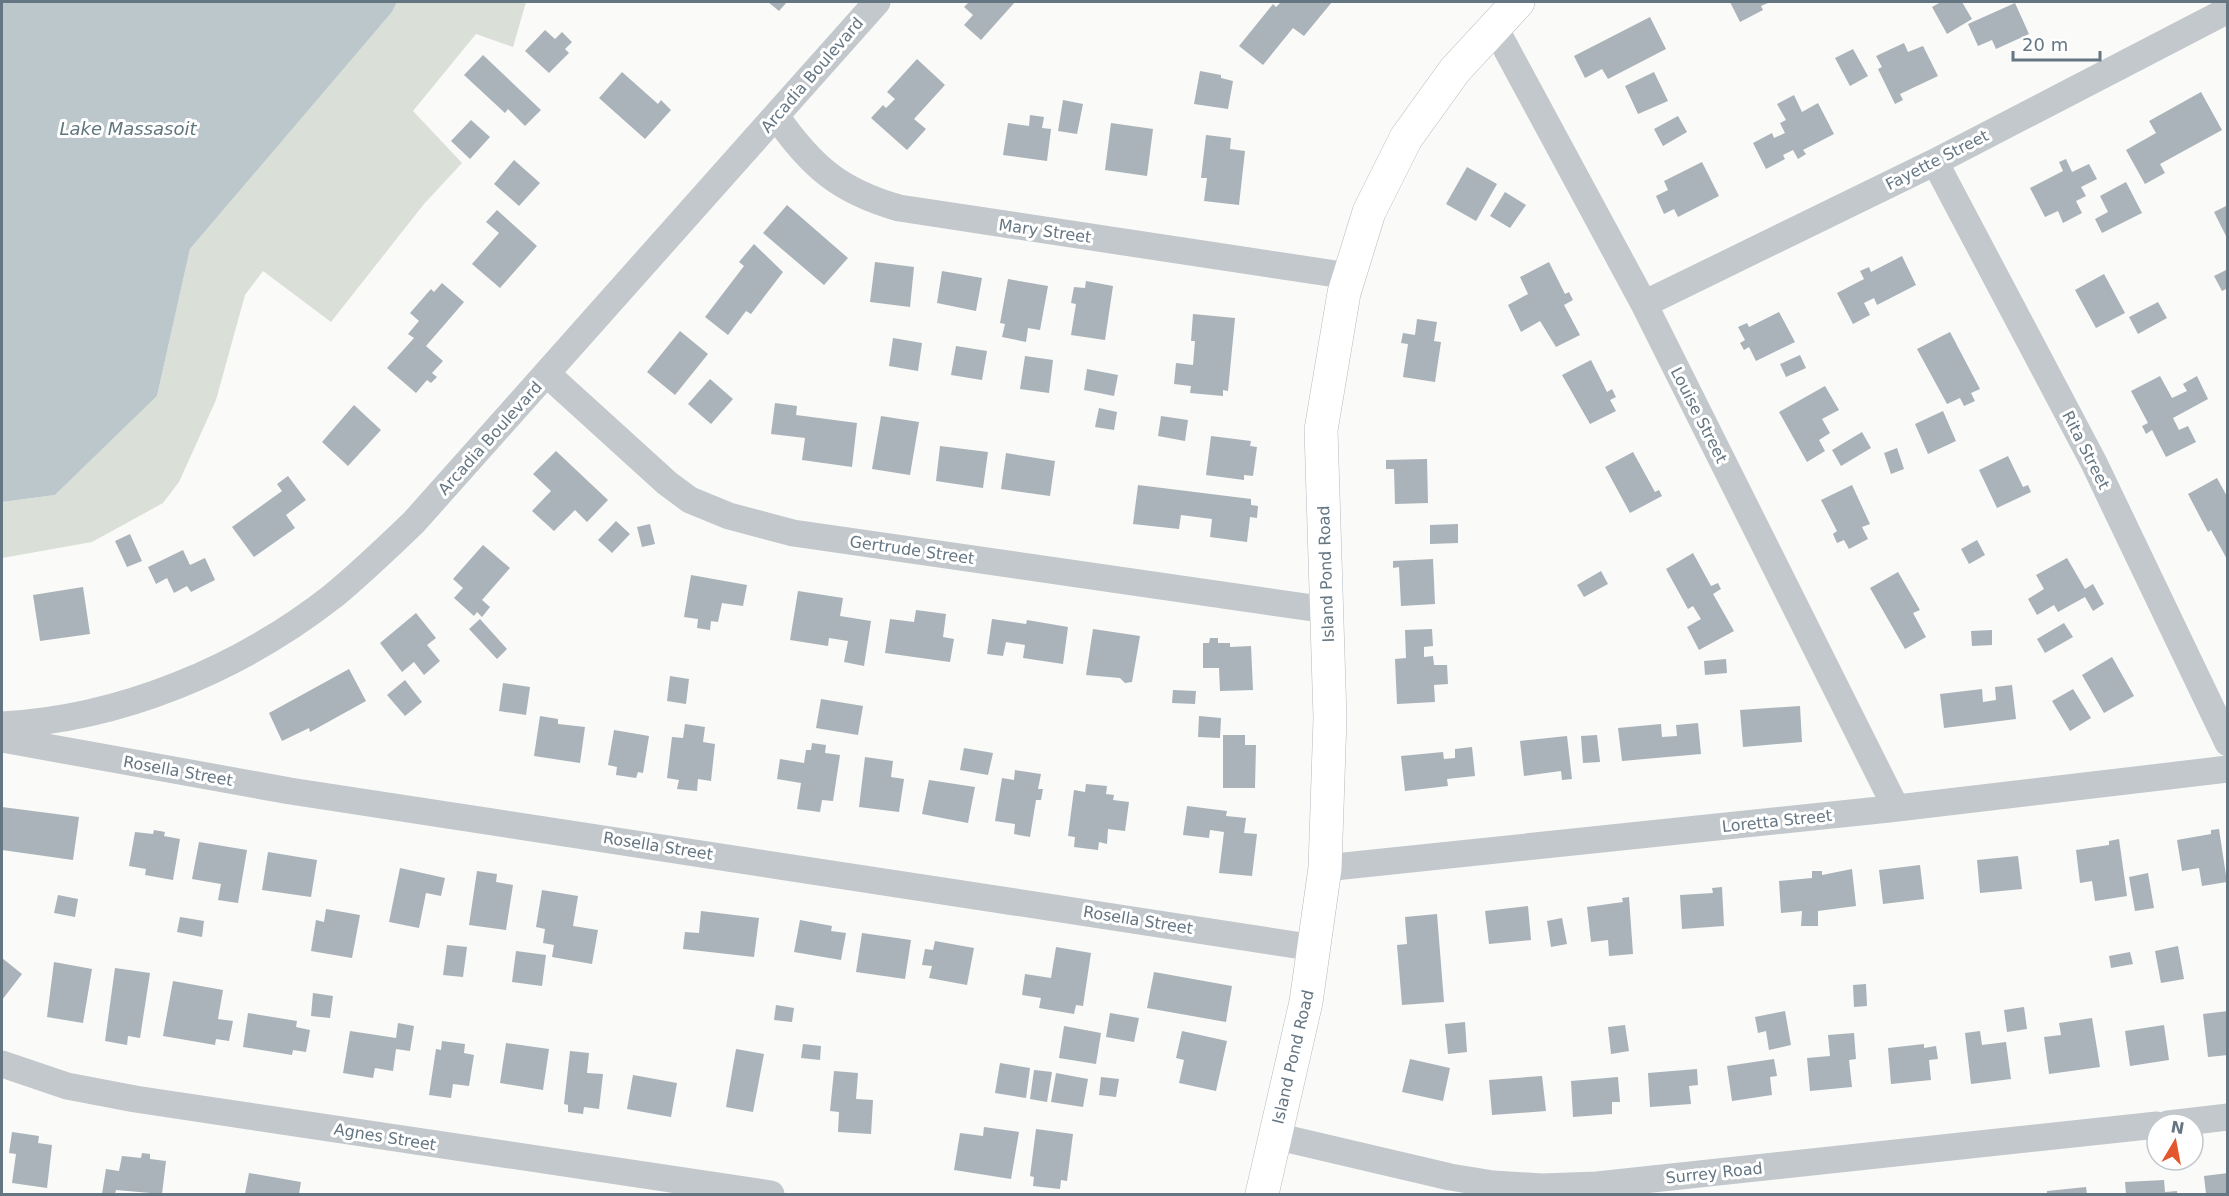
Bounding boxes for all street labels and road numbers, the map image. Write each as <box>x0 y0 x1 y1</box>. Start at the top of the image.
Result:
street label: Arcadia Boulevard <box>757 14 867 136</box>
street label: Fayette Street <box>1882 126 1992 194</box>
street label: Mary Street <box>997 215 1093 247</box>
street label: Louise Street <box>1667 364 1731 466</box>
street label: Arcadia Boulevard <box>434 377 546 499</box>
street label: Rita Street <box>2058 408 2114 492</box>
street label: Island Pond Road <box>1314 505 1338 643</box>
street label: Gertrude Street <box>849 532 975 568</box>
street label: Rosella Street <box>122 752 234 790</box>
street label: Loretta Street <box>1721 806 1833 836</box>
street label: Rosella Street <box>602 828 714 864</box>
street label: Rosella Street <box>1082 902 1194 938</box>
street label: Island Pond Road <box>1268 988 1318 1126</box>
street label: Agnes Street <box>333 1120 437 1154</box>
street label: Surrey Road <box>1665 1158 1763 1188</box>

